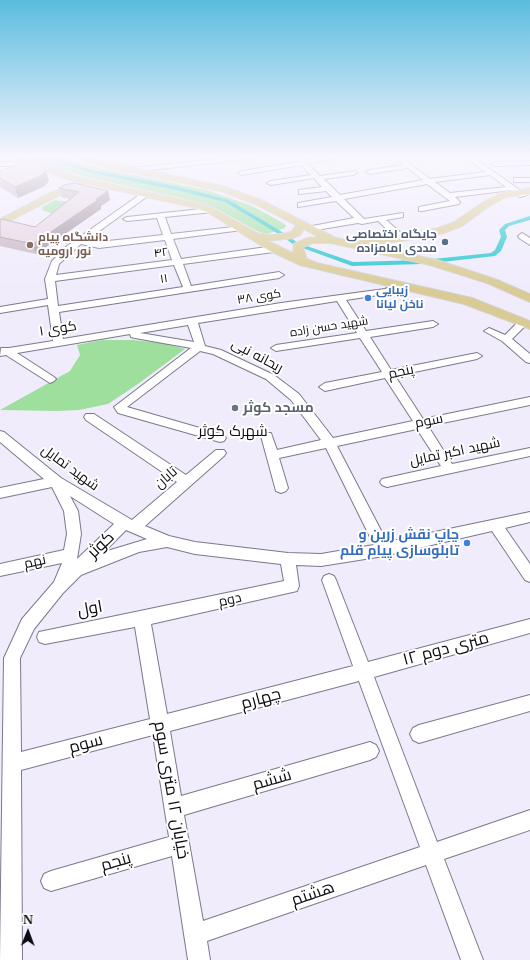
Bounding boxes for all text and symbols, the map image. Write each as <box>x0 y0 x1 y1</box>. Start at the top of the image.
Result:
place label: جایگاه اختصاصی مددی امامزاده <box>346 228 437 256</box>
place label: دانشگاه پیام نور ارومیه <box>38 231 108 259</box>
marker: جایگاه اختصاصی مددی امامزاده <box>440 237 450 247</box>
marker: دانشگاه پیام نور ارومیه <box>25 240 35 250</box>
street label: ۴۲ <box>153 245 169 261</box>
street label: ۱۱ <box>159 271 169 287</box>
place label: زیبایی ناخن لیانا <box>376 284 423 312</box>
street label: کوی ۳۸ <box>236 286 282 308</box>
marker: زیبایی ناخن لیانا <box>363 293 373 303</box>
street label: شهید حسن زاده <box>289 314 369 340</box>
street label: کوی ۱ <box>38 318 78 340</box>
street label: ریحانه نبی <box>228 335 286 377</box>
street label: پنجم <box>387 361 415 383</box>
place label: مسجد کوثر <box>243 400 314 416</box>
marker: مسجد کوثر <box>230 403 240 413</box>
street label: سوم <box>413 410 445 432</box>
district label: شهرک کوثر <box>198 423 268 441</box>
street label: شهید اکبر تمایل <box>408 434 502 470</box>
street label: شهید تمایل <box>38 441 102 495</box>
street label: تابان <box>151 463 181 493</box>
street label: کوثر <box>83 527 119 563</box>
place label: چاپ نقش زرین و تابلوسازی پیام قلم <box>340 527 459 560</box>
marker: چاپ نقش زرین و تابلوسازی پیام قلم <box>462 538 472 548</box>
street label: نهم <box>22 551 48 573</box>
street label: دوم <box>217 589 243 611</box>
street label: اول <box>76 597 104 621</box>
street label: ۱۲ متری دوم <box>401 628 491 670</box>
street label: چهارم <box>239 684 283 714</box>
street label: خیابان ۱۲ متری سوم <box>149 719 193 861</box>
street label: سوم <box>67 730 105 758</box>
street label: ششم <box>250 765 294 795</box>
street label: پنجم <box>98 848 134 876</box>
street label: هشتم <box>289 877 337 911</box>
north arrow <box>8 912 48 952</box>
text: N <box>23 913 34 927</box>

